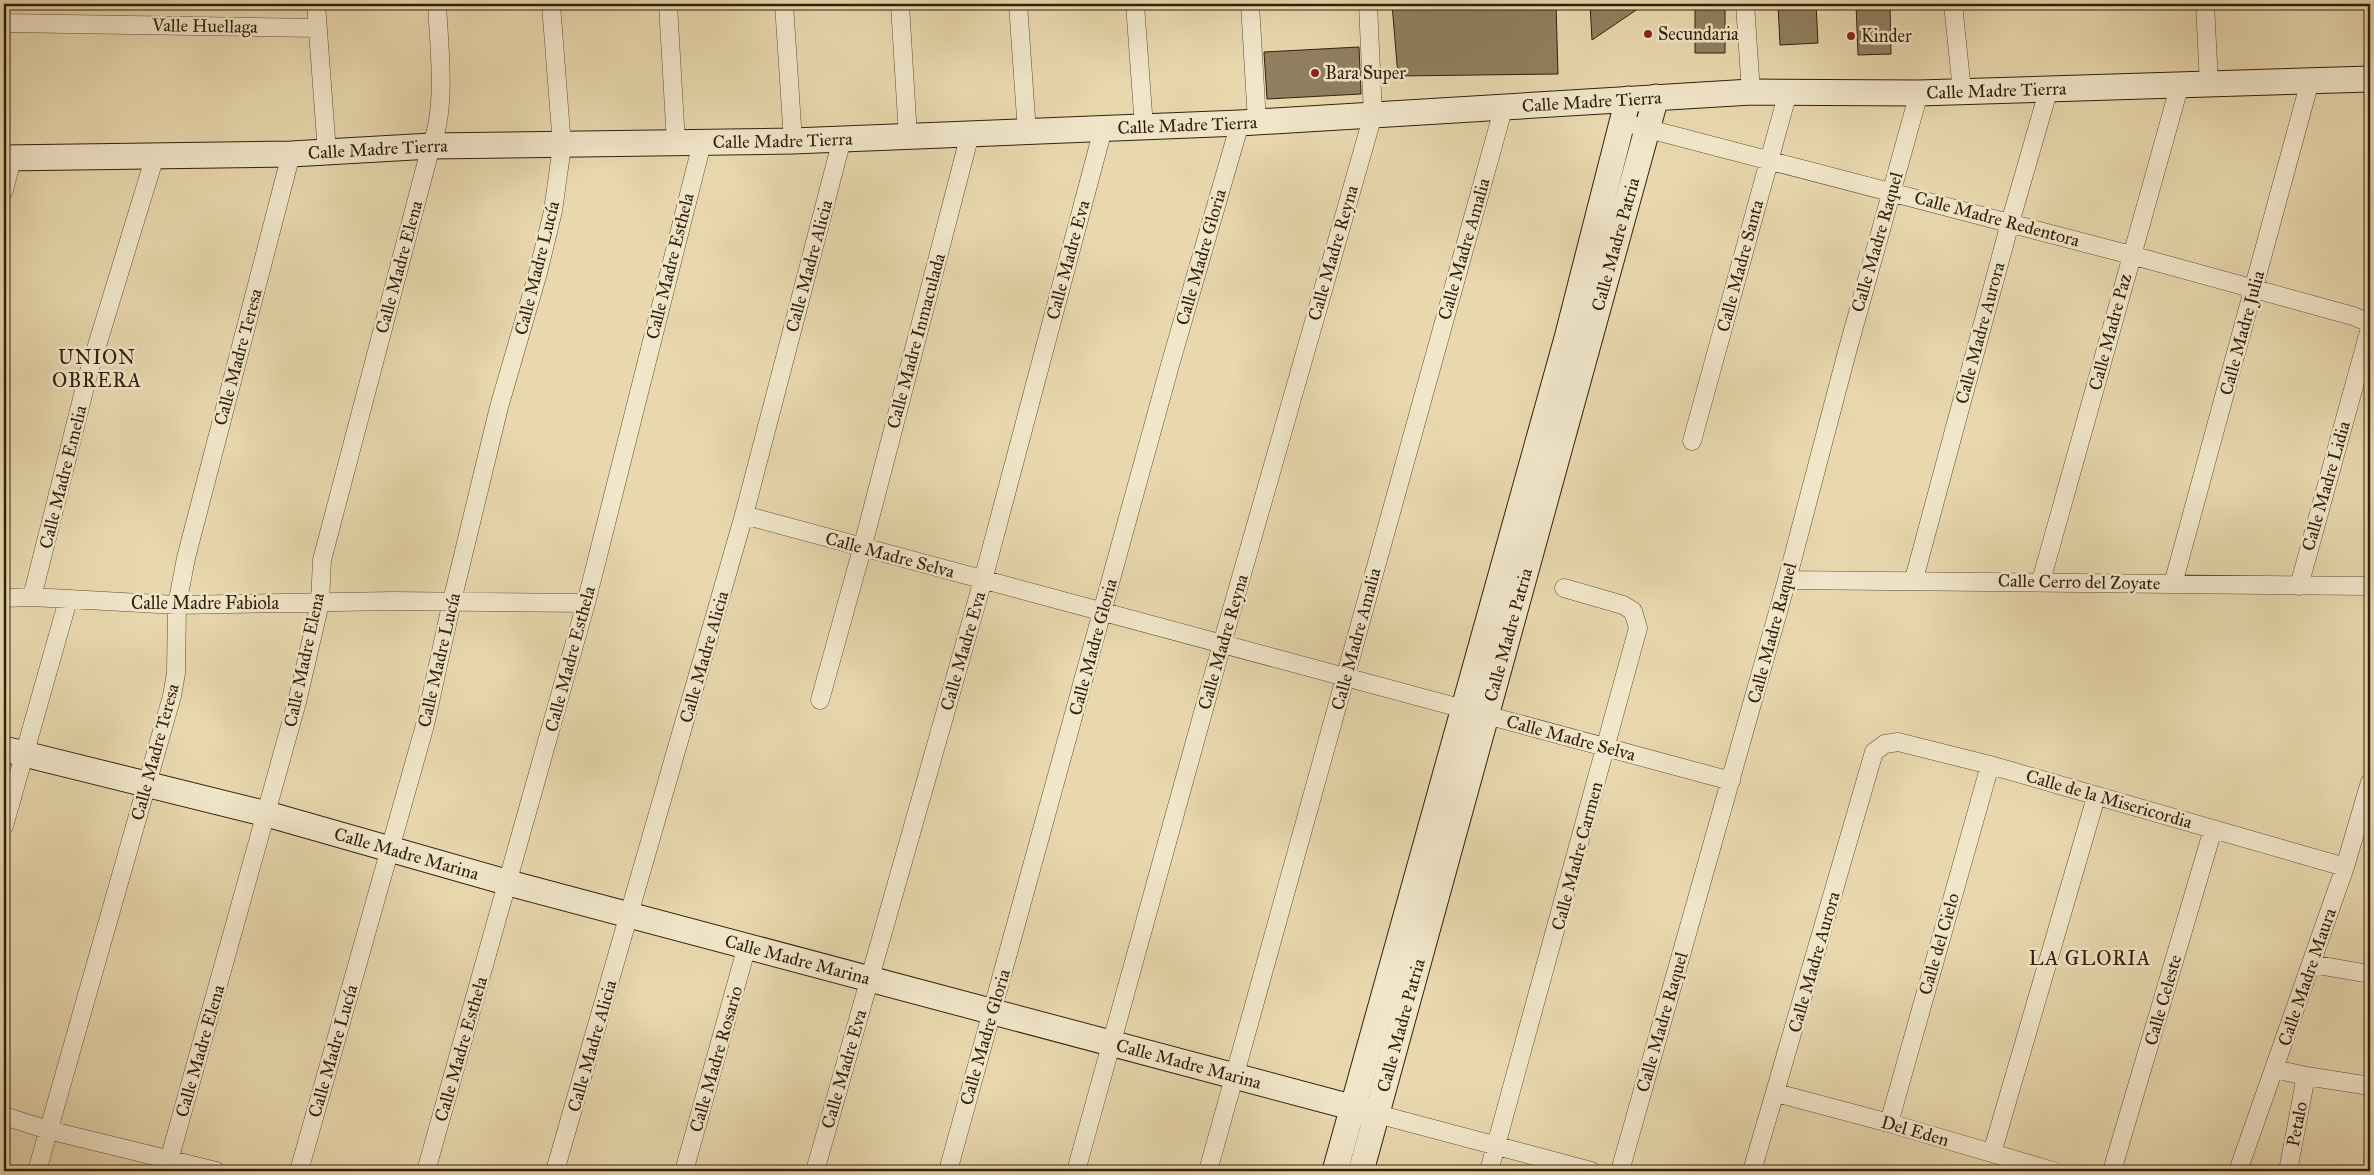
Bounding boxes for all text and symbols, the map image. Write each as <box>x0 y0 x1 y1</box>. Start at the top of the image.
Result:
street label: Valle Huellaga <box>151 14 258 39</box>
place label: Secundaria <box>1658 23 1739 45</box>
place label: Kinder <box>1861 25 1912 47</box>
marker: Secundaria <box>1642 28 1654 40</box>
marker: Kinder <box>1845 30 1857 42</box>
place label: Bara Super <box>1325 62 1406 84</box>
marker: Bara Super <box>1309 67 1321 79</box>
street label: Calle Madre Tierra <box>1926 77 2067 104</box>
street label: Calle Madre Tierra <box>1521 86 1663 117</box>
street label: Calle Madre Tierra <box>1117 111 1258 139</box>
street label: Calle Madre Tierra <box>713 128 854 153</box>
street label: Calle Madre Tierra <box>307 135 448 164</box>
street label: Calle Madre Raquel <box>1846 169 1909 315</box>
street label: Calle Madre Amalia <box>1433 175 1495 322</box>
street label: Calle Madre Patria <box>1587 175 1644 314</box>
street label: Calle Madre Reyna <box>1303 182 1363 323</box>
street label: Calle Madre Gloria <box>1171 186 1231 328</box>
street label: Calle Madre Redentora <box>1912 186 2082 252</box>
street label: Calle Madre Esthela <box>641 190 699 341</box>
street label: Calle Madre Alicia <box>781 197 837 335</box>
street label: Calle Madre Eva <box>1041 197 1095 322</box>
street label: Calle Madre Santa <box>1712 197 1768 334</box>
street label: Calle Madre Elena <box>371 198 427 336</box>
street label: Calle Madre Lucía <box>510 198 564 337</box>
street label: Calle Madre Inmaculada <box>882 251 950 431</box>
street label: Calle Madre Aurora <box>1951 259 2010 406</box>
street label: Calle Madre Julia <box>2215 268 2270 398</box>
street label: Calle Madre Paz <box>2084 271 2136 393</box>
street label: Calle Madre Teresa <box>209 286 267 428</box>
district label: UNION OBRERA <box>52 345 142 392</box>
street label: Calle Madre Emelia <box>35 403 92 551</box>
street label: Calle Madre Lidia <box>2297 418 2355 553</box>
street label: Calle Madre Selva <box>823 527 957 583</box>
street label: Calle Madre Raquel <box>1743 560 1802 706</box>
street label: Calle Madre Amalia <box>1326 565 1386 713</box>
street label: Calle Madre Patria <box>1479 565 1537 704</box>
street label: Calle Cerro del Zoyate <box>1998 570 2160 594</box>
street label: Calle Madre Reyna <box>1193 571 1253 712</box>
street label: Calle Madre Gloria <box>1064 576 1122 718</box>
street label: Calle Madre Esthela <box>540 583 600 734</box>
street label: Calle Madre Alicia <box>675 588 733 725</box>
street label: Calle Madre Eva <box>935 589 991 713</box>
street label: Calle Madre Elena <box>279 590 329 729</box>
street label: Calle Madre Lucía <box>413 590 465 729</box>
street label: Calle Madre Fabiola <box>131 592 279 614</box>
street label: Calle Madre Teresa <box>126 681 184 823</box>
street label: Calle Madre Selva <box>1504 710 1638 766</box>
street label: Calle de la Misericordia <box>2023 765 2195 833</box>
street label: Calle Madre Carmen <box>1547 779 1607 933</box>
street label: Calle Madre Marina <box>332 823 482 885</box>
street label: Calle Madre Aurora <box>1783 889 1845 1035</box>
street label: Calle del Cielo <box>1914 891 1964 997</box>
street label: Calle Madre Maura <box>2273 905 2341 1049</box>
street label: Calle Madre Marina <box>722 930 873 990</box>
district label: LA GLORIA <box>2029 946 2151 970</box>
street label: Calle Madre Raquel <box>1631 949 1694 1095</box>
street label: Calle Celeste <box>2140 952 2186 1048</box>
street label: Calle Madre Patria <box>1372 956 1430 1095</box>
street label: Calle Madre Gloria <box>955 966 1015 1108</box>
street label: Calle Madre Esthela <box>430 974 492 1124</box>
street label: Calle Madre Alicia <box>563 977 621 1114</box>
street label: Calle Madre Elena <box>171 982 230 1120</box>
street label: Calle Madre Lucía <box>304 982 363 1120</box>
street label: Calle Madre Rosario <box>685 983 747 1135</box>
street label: Calle Madre Eva <box>816 1007 872 1131</box>
street label: Calle Madre Marina <box>1114 1034 1264 1094</box>
street label: Petalo <box>2282 1100 2312 1148</box>
street label: Del Eden <box>1879 1111 1952 1151</box>

